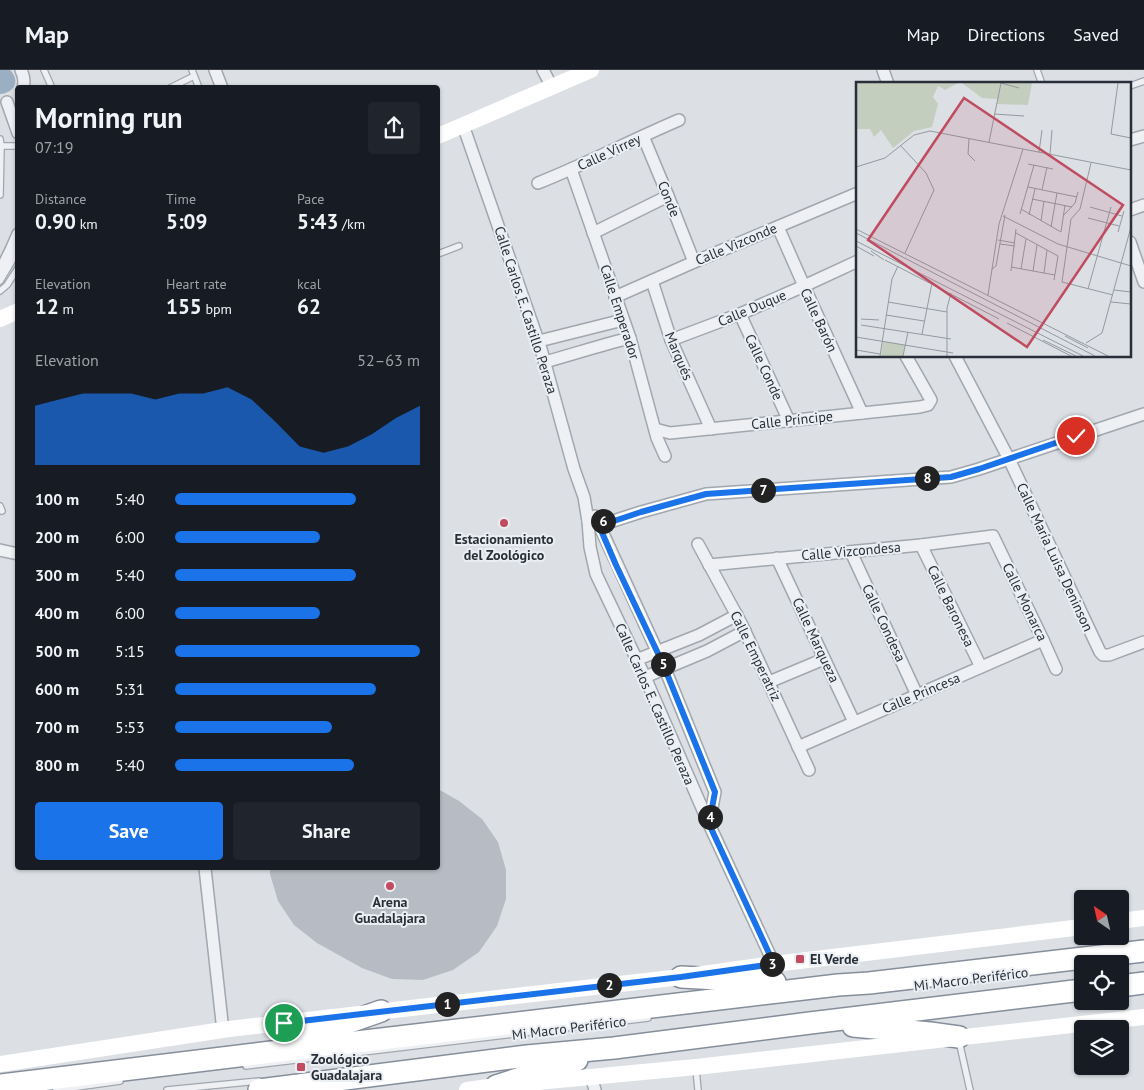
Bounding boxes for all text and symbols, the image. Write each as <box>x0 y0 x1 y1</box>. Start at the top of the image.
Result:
text: Map <box>25 19 69 50</box>
text: Map <box>907 23 939 46</box>
text: Directions <box>967 23 1045 46</box>
text: Saved <box>1073 23 1119 46</box>
inset map <box>856 82 1132 358</box>
text: Morning run <box>35 99 183 136</box>
button: share <box>368 102 420 154</box>
street label: Calle Virrey <box>574 129 644 174</box>
text: 07:19 <box>35 137 73 157</box>
street label: Conde <box>654 178 684 220</box>
text: Distance <box>35 190 86 208</box>
text: Time <box>166 190 196 208</box>
text: Pace <box>297 190 324 208</box>
text: 0.90 <box>35 208 76 235</box>
text: 5:09 <box>166 208 207 235</box>
text: 5:43 <box>297 208 338 235</box>
text: km <box>76 215 98 233</box>
text: /km <box>338 215 365 233</box>
street label: Calle Vizconde <box>693 219 779 269</box>
street label: Calle Carlos E. Castillo Peraza <box>490 224 562 396</box>
street label: Calle Emperador <box>596 262 644 362</box>
text: Elevation <box>35 275 91 293</box>
text: Heart rate <box>166 275 227 293</box>
text: kcal <box>297 275 321 293</box>
street label: Calle Barón <box>796 285 842 355</box>
street label: Calle Duque <box>715 286 789 330</box>
text: 12 <box>35 293 59 320</box>
text: 155 <box>166 293 202 320</box>
text: 62 <box>297 293 321 320</box>
text: m <box>59 300 74 318</box>
text: bpm <box>202 300 232 318</box>
street label: Marqués <box>661 329 697 383</box>
street label: Calle Conde <box>741 331 787 403</box>
text: Elevation <box>35 350 99 370</box>
text: 52–63 m <box>357 350 420 370</box>
street label: Calle Príncipe <box>750 407 834 433</box>
pin <box>1055 415 1097 457</box>
icon: check <box>1062 422 1090 450</box>
pin: 8 <box>914 466 940 490</box>
text: 8 <box>924 469 931 487</box>
pin: 7 <box>750 478 776 502</box>
street label: Calle María Luisa Deninson <box>1013 480 1097 634</box>
text: 7 <box>760 481 767 499</box>
text: 100 m <box>35 489 79 509</box>
text: 5:40 <box>115 489 145 509</box>
pin: 6 <box>590 508 616 534</box>
text: 6 <box>600 512 607 530</box>
marker: Estacionamiento del Zoológico <box>498 517 510 529</box>
text: 200 m <box>35 527 79 547</box>
text: 6:00 <box>115 527 145 547</box>
place label: Estacionamiento del Zoológico <box>454 530 554 564</box>
street label: Calle Vizcondesa <box>801 538 901 564</box>
street label: Calle Monarca <box>998 560 1052 644</box>
street label: Calle Baronesa <box>923 562 979 650</box>
text: 300 m <box>35 565 79 585</box>
text: 5:40 <box>115 565 145 585</box>
street label: Calle Condesa <box>858 581 910 665</box>
street label: Calle Marqueza <box>788 595 844 685</box>
text: 400 m <box>35 603 79 623</box>
text: 6:00 <box>115 603 145 623</box>
street label: Calle Emperatriz <box>726 608 786 704</box>
street label: Calle Carlos E. Castillo Peraza <box>611 620 699 788</box>
text: 500 m <box>35 641 79 661</box>
text: 5:15 <box>115 641 145 661</box>
pin: 5 <box>650 652 676 676</box>
text: 5 <box>660 655 667 673</box>
street label: Calle Princesa <box>879 668 963 718</box>
text: 600 m <box>35 679 79 699</box>
text: 5:31 <box>115 679 145 699</box>
text: 700 m <box>35 717 79 737</box>
text: 5:53 <box>115 717 145 737</box>
text: 800 m <box>35 755 79 775</box>
text: 5:40 <box>115 755 145 775</box>
button: Save <box>35 802 223 860</box>
button: Share <box>233 802 420 860</box>
pin: 4 <box>698 804 722 830</box>
text: 4 <box>707 808 714 826</box>
marker: Arena Guadalajara <box>384 880 396 892</box>
north arrow <box>1074 890 1129 945</box>
map controls <box>1074 890 1129 1075</box>
place label: Arena Guadalajara <box>354 893 426 927</box>
place label: El Verde <box>810 950 859 968</box>
pin: 3 <box>760 952 784 976</box>
marker: El Verde <box>794 953 806 965</box>
text: 3 <box>769 955 776 973</box>
button: locate <box>1074 955 1129 1010</box>
street label: Mi Macro Periférico <box>913 963 1029 995</box>
pin: 2 <box>596 972 622 998</box>
text: 2 <box>606 976 613 994</box>
pin: 1 <box>434 992 460 1016</box>
text: 1 <box>444 995 451 1013</box>
pin <box>263 1002 305 1044</box>
icon: arrive <box>270 1009 298 1037</box>
street label: Mi Macro Periférico <box>511 1012 627 1044</box>
button: layers <box>1074 1020 1129 1075</box>
place label: Zoológico Guadalajara <box>311 1050 382 1084</box>
marker: Zoológico Guadalajara <box>295 1061 307 1073</box>

